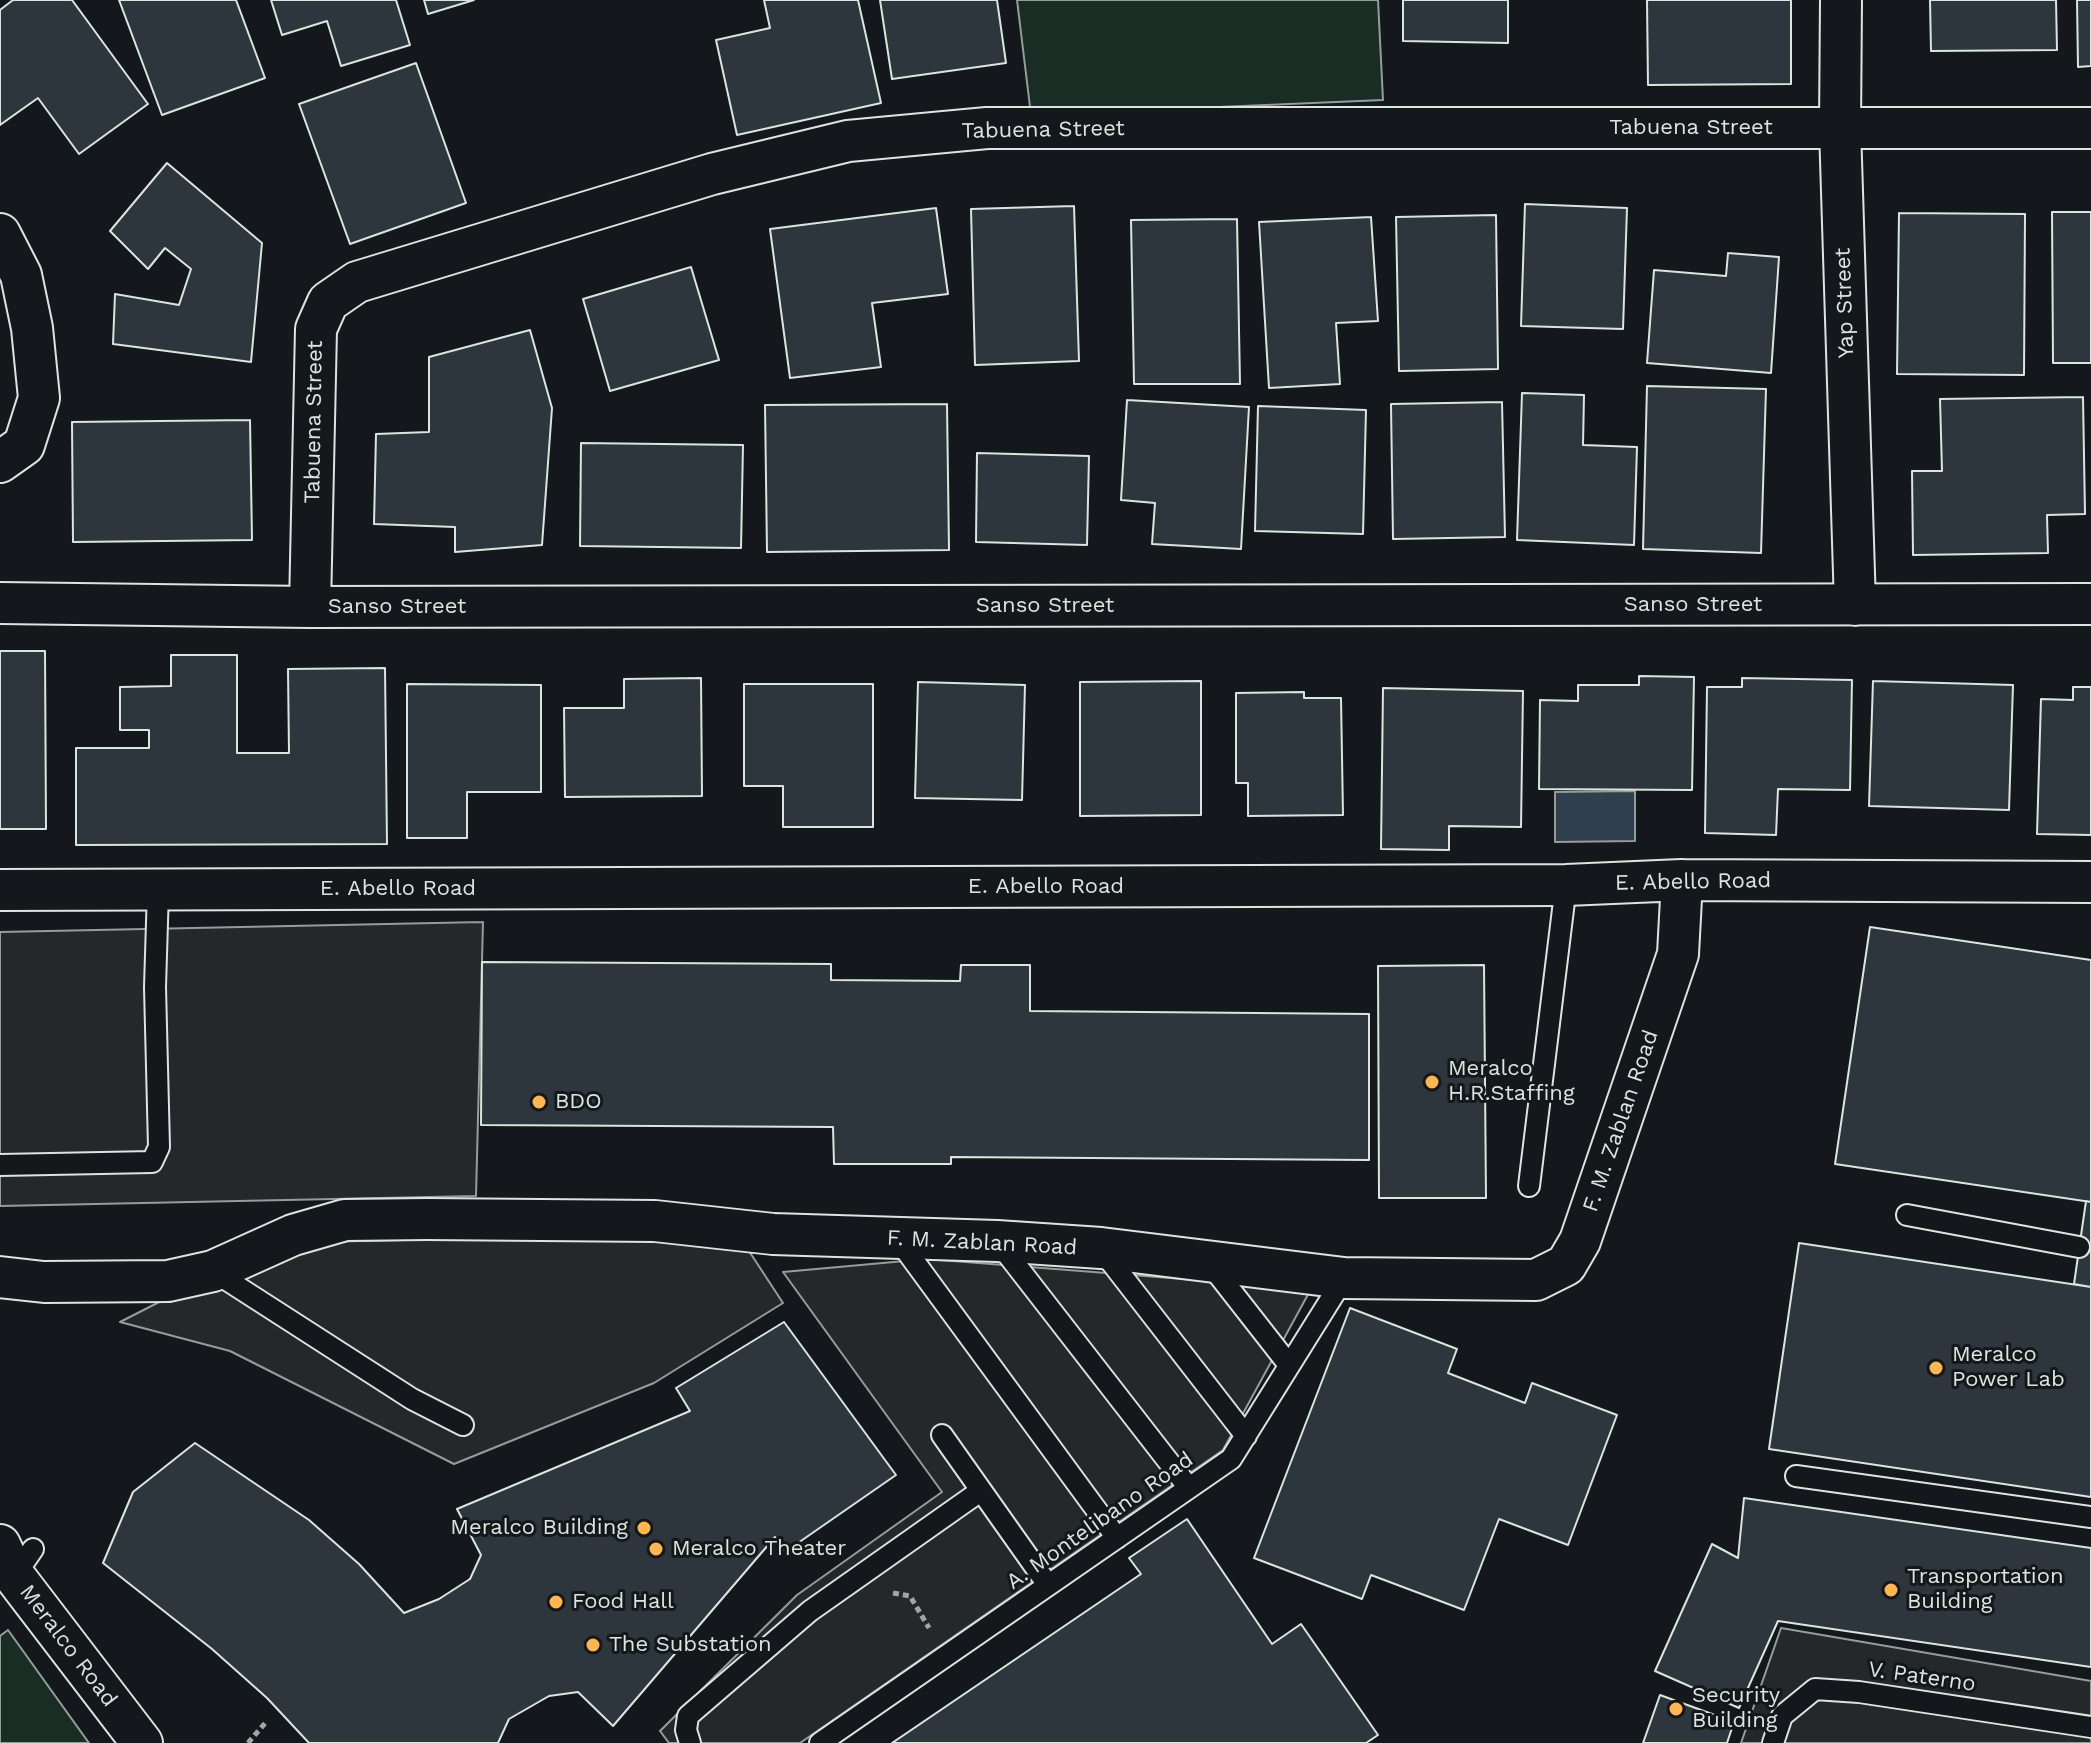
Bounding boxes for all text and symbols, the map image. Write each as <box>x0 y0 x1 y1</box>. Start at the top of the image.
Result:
street label: Tabuena Street <box>961 115 1125 145</box>
street label: Tabuena Street <box>1609 115 1773 141</box>
street label: Yap Street <box>1830 247 1860 359</box>
street label: Tabuena Street <box>299 340 329 504</box>
street label: Sanso Street <box>1624 592 1762 618</box>
street label: Sanso Street <box>976 593 1114 619</box>
street label: Sanso Street <box>328 594 466 620</box>
street label: E. Abello Road <box>1615 867 1771 897</box>
street label: E. Abello Road <box>968 874 1124 900</box>
street label: E. Abello Road <box>320 876 476 902</box>
street label: F. M. Zablan Road <box>1578 1027 1664 1215</box>
place label: Meralco H.R.Staffing <box>1448 1056 1575 1108</box>
marker: Meralco H.R.Staffing <box>1423 1073 1441 1091</box>
place label: BDO <box>555 1089 602 1115</box>
marker: BDO <box>530 1093 548 1111</box>
street label: F. M. Zablan Road <box>886 1225 1078 1261</box>
place label: Meralco Power Lab <box>1952 1342 2065 1394</box>
marker: Meralco Power Lab <box>1927 1359 1945 1377</box>
street label: A. Montelibano Road <box>1001 1446 1199 1596</box>
place label: Meralco Building <box>450 1515 628 1541</box>
marker: Meralco Building <box>635 1519 653 1537</box>
place label: Meralco Theater <box>672 1536 846 1562</box>
marker: Meralco Theater <box>647 1540 665 1558</box>
place label: Transportation Building <box>1907 1564 2064 1616</box>
street label: Meralco Road <box>14 1580 122 1712</box>
marker: Transportation Building <box>1882 1581 1900 1599</box>
place label: Food Hall <box>572 1589 674 1615</box>
marker: Food Hall <box>547 1593 565 1611</box>
place label: The Substation <box>609 1632 772 1658</box>
marker: The Substation <box>584 1636 602 1654</box>
street label: V. Paterno <box>1867 1656 1977 1698</box>
place label: Security Building <box>1692 1683 1780 1734</box>
marker: Security Building <box>1667 1700 1685 1718</box>

